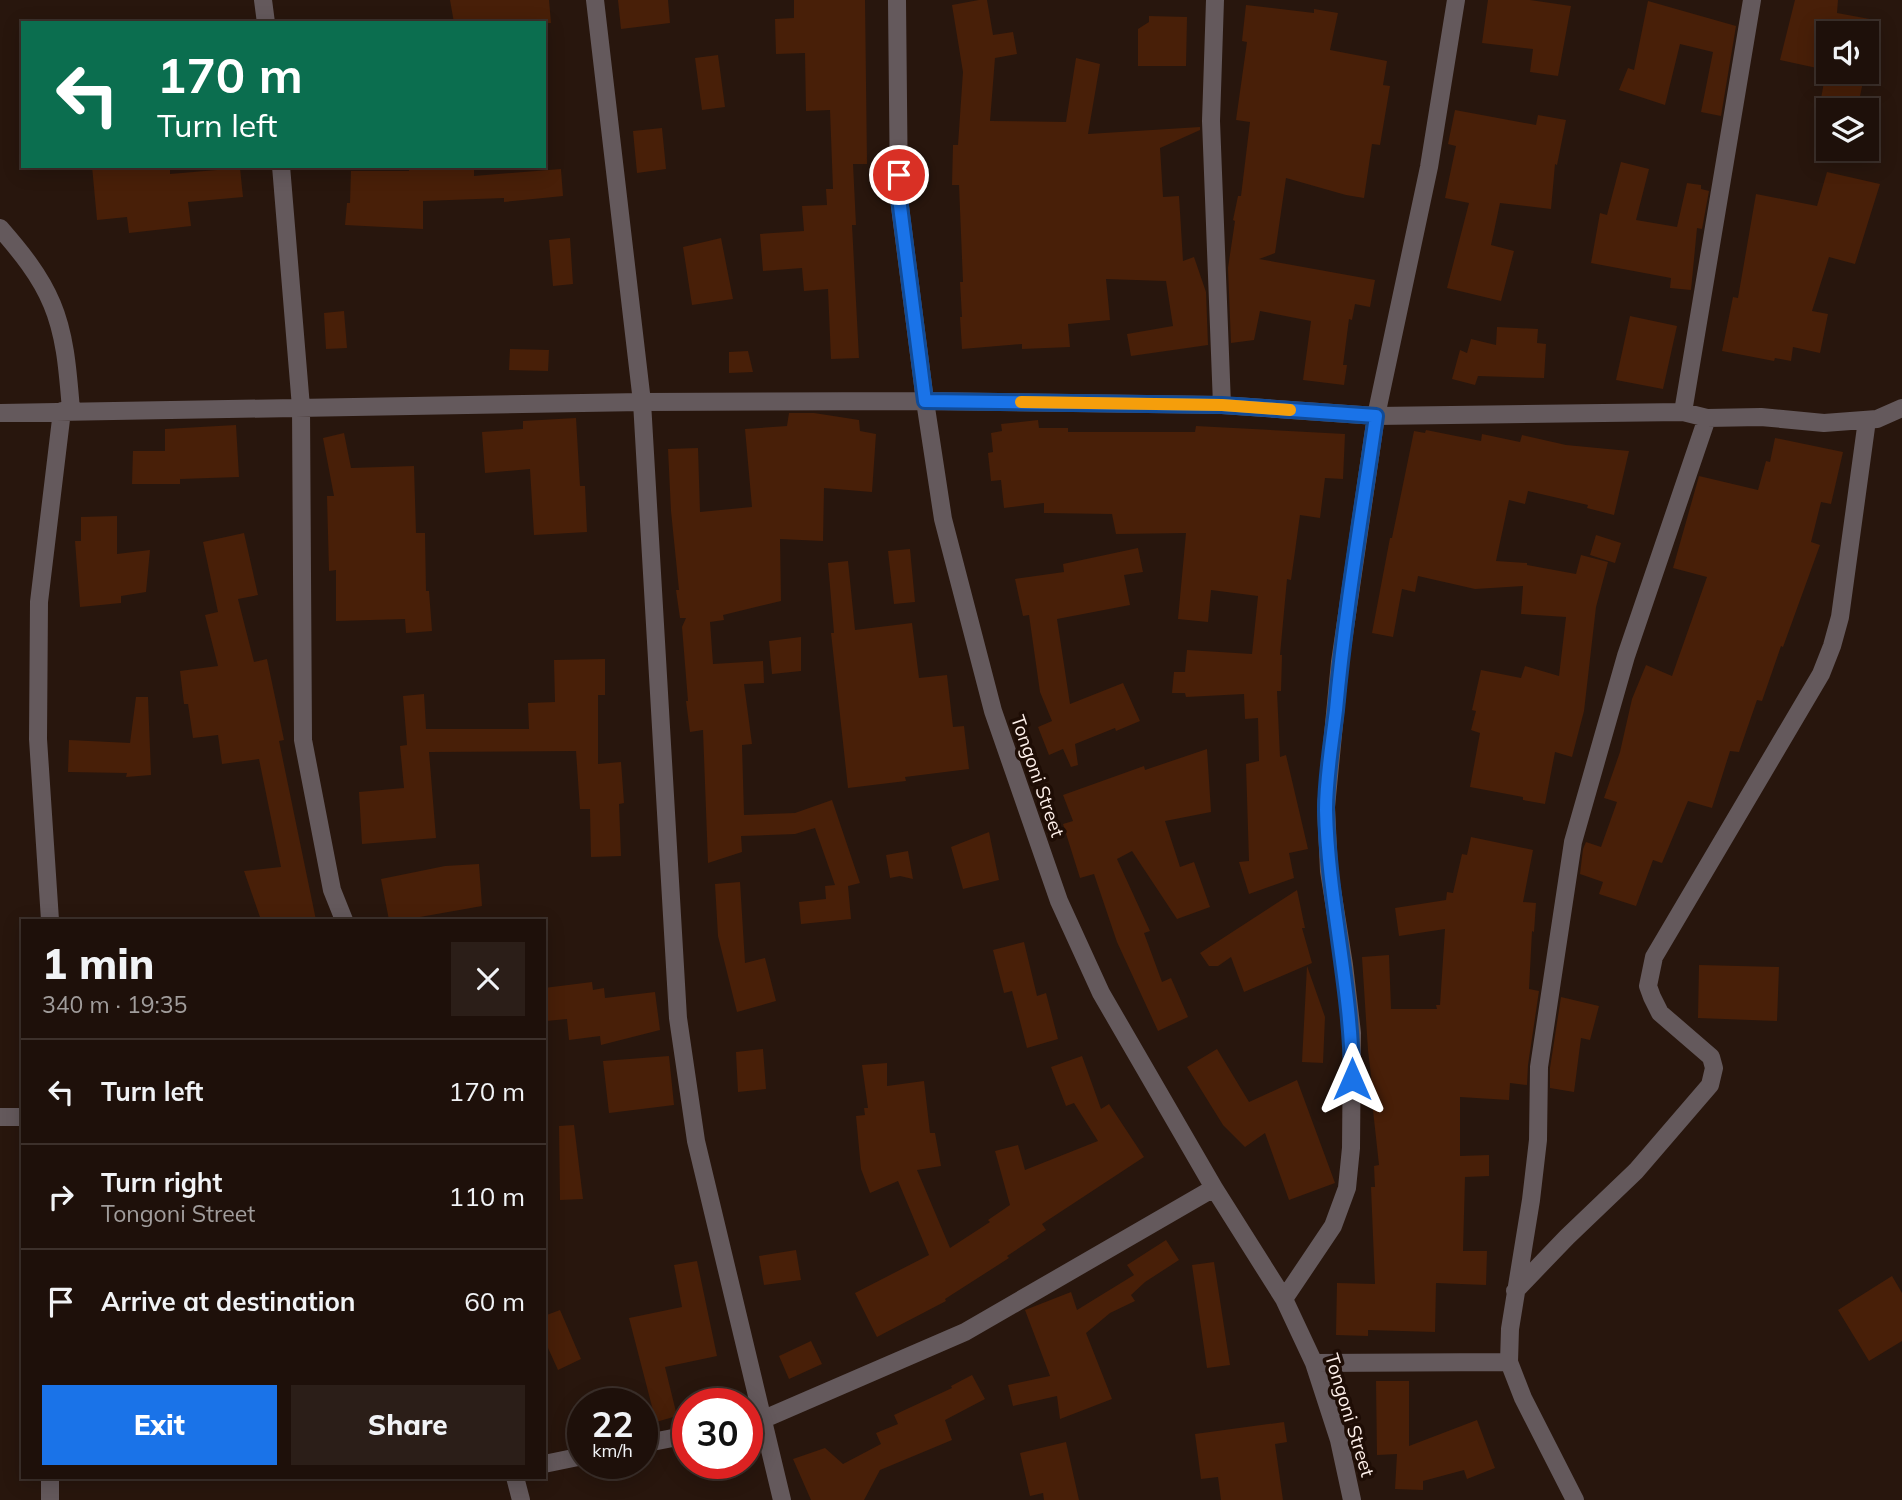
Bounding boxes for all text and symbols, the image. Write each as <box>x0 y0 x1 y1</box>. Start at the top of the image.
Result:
map controls <box>1816 21 1879 161</box>
button: sound <box>1816 21 1879 84</box>
text: 170 m <box>157 44 303 105</box>
icon: left <box>42 49 133 140</box>
button: layers <box>1816 98 1879 161</box>
text: Turn left <box>157 105 277 145</box>
pin <box>869 145 929 205</box>
icon: arrive <box>880 156 918 194</box>
street label: Tongoni Street <box>1006 712 1070 840</box>
text: 1 min <box>42 937 155 990</box>
button: close <box>451 942 525 1016</box>
text: 340 m · 19:35 <box>42 990 187 1019</box>
position arrow <box>1315 1042 1389 1116</box>
icon: left <box>42 1073 80 1111</box>
text: Turn left <box>101 1075 203 1108</box>
text: 170 m <box>449 1075 525 1108</box>
text: Turn right <box>101 1166 222 1199</box>
icon: right <box>42 1178 80 1216</box>
text: 110 m <box>449 1180 525 1213</box>
text: Tongoni Street <box>101 1199 255 1228</box>
icon: arrive <box>42 1283 80 1321</box>
text: Arrive at destination <box>101 1285 356 1318</box>
text: 60 m <box>464 1285 525 1318</box>
street label: Tongoni Street <box>1320 1351 1380 1480</box>
button: Exit <box>42 1385 277 1465</box>
button: Share <box>291 1385 525 1465</box>
speed limit sign: 30 <box>672 1388 763 1479</box>
text: 22 <box>591 1402 634 1446</box>
text: km/h <box>592 1439 633 1462</box>

